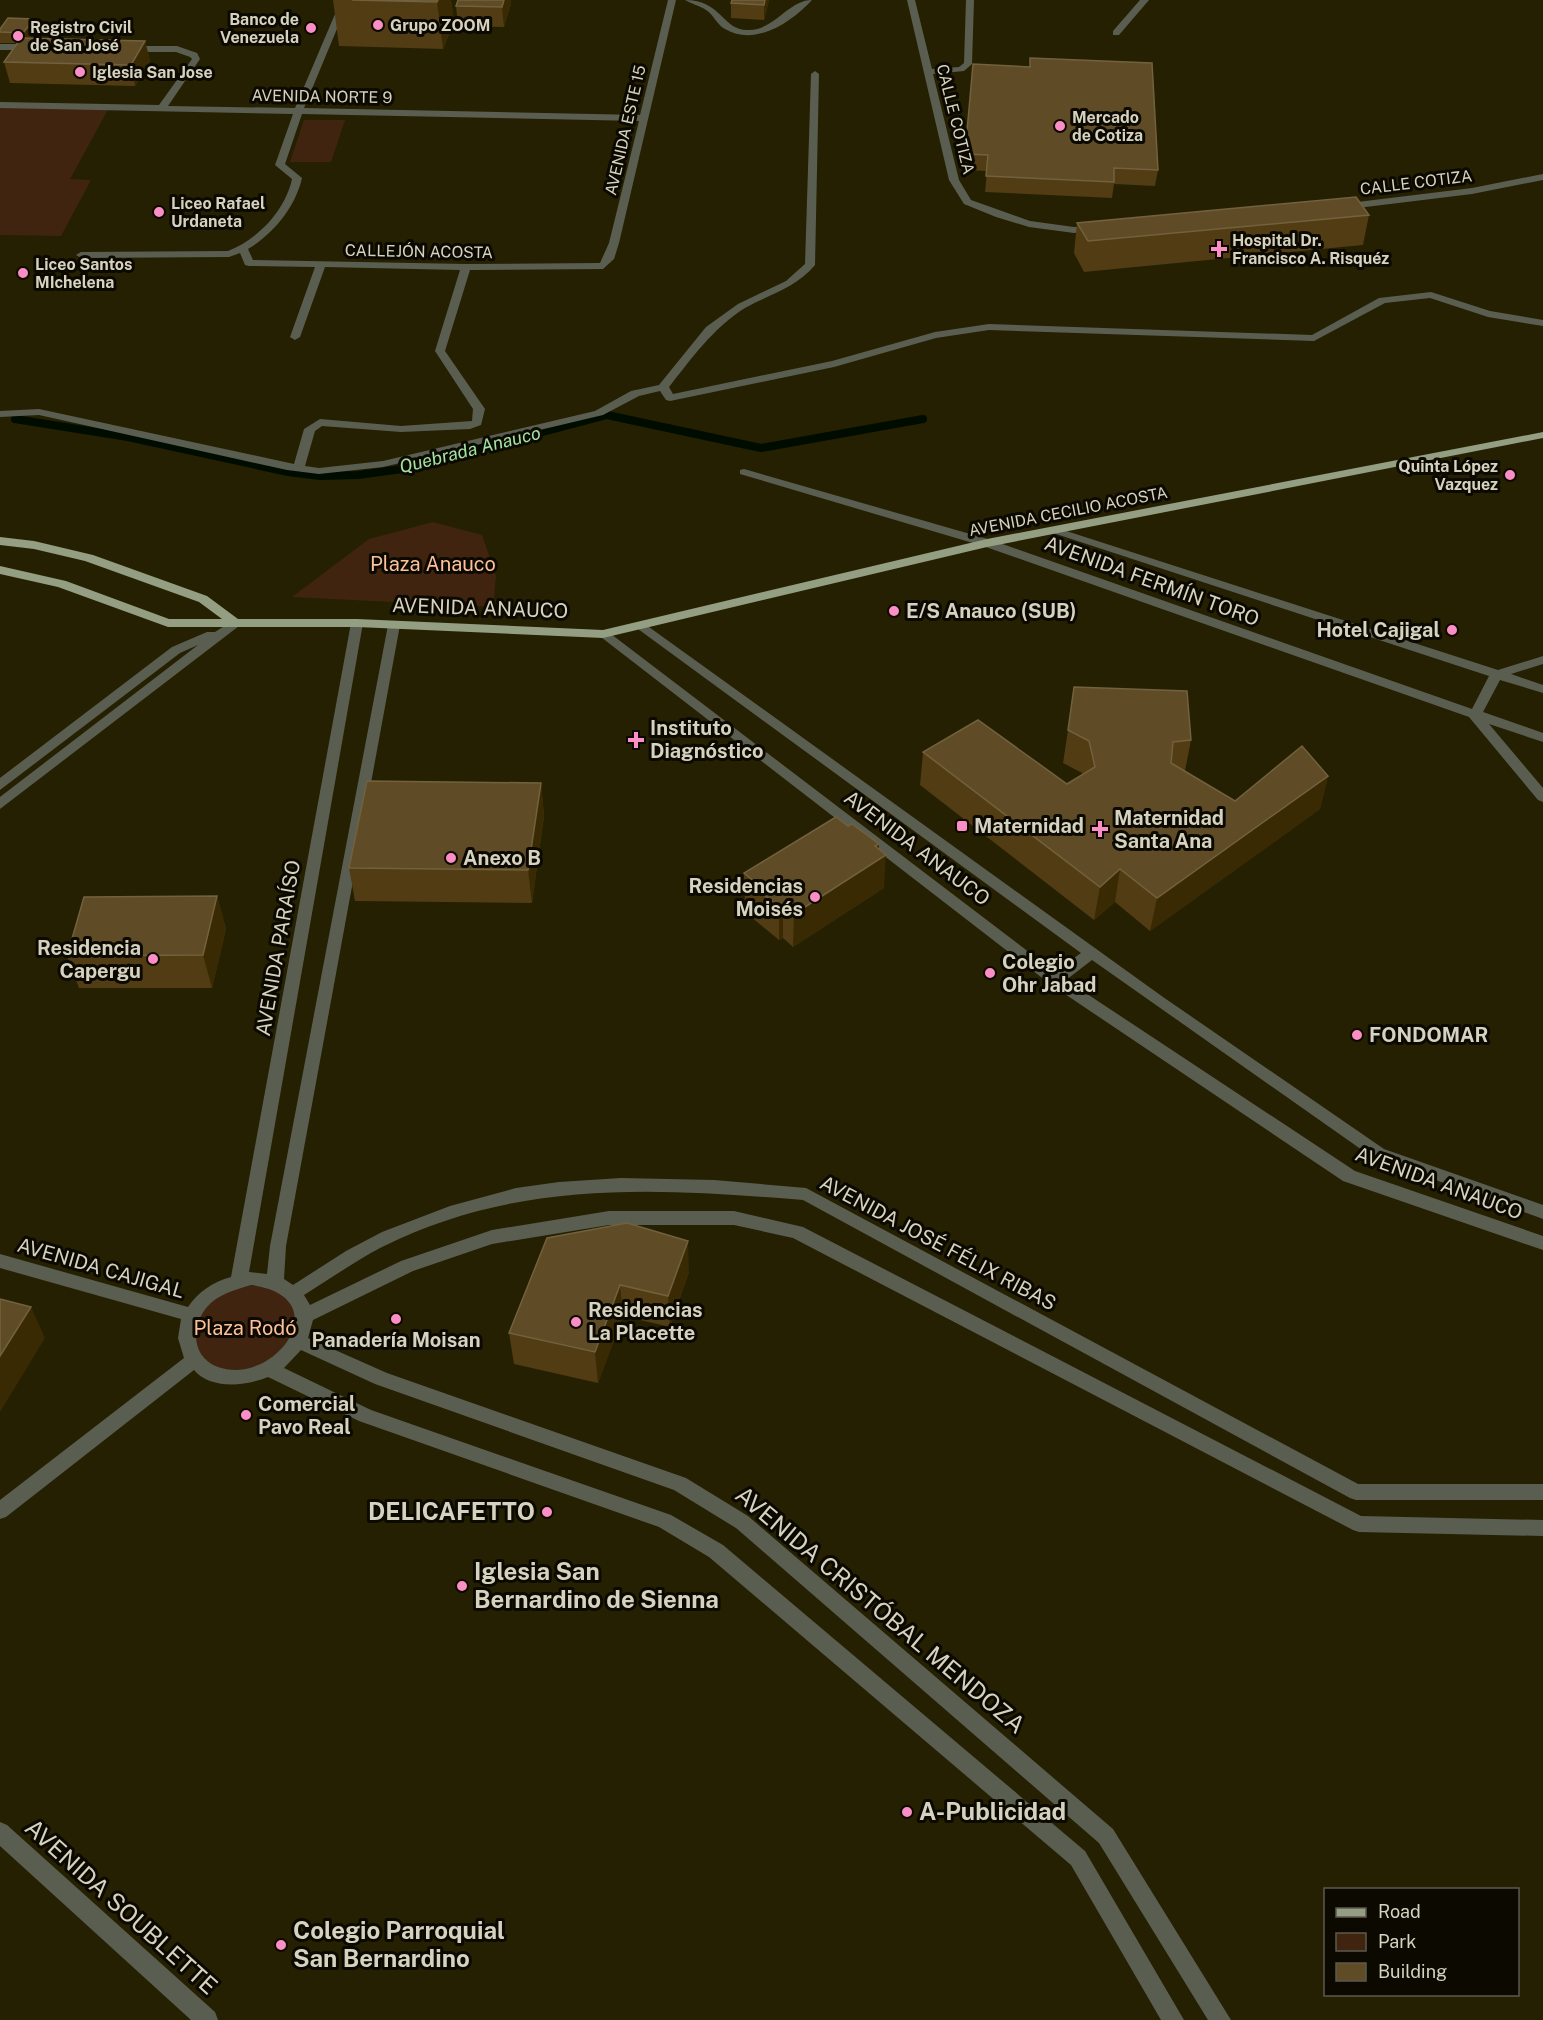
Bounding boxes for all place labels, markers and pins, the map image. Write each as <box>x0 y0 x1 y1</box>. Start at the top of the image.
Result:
place label: Banco de Venezuela <box>220 10 299 47</box>
place label: Grupo ZOOM <box>390 16 490 35</box>
place label: Registro Civil de San José <box>30 18 132 55</box>
marker: Grupo ZOOM <box>371 18 385 32</box>
marker: Banco de Venezuela <box>304 21 318 35</box>
marker: Registro Civil de San José <box>11 29 25 43</box>
place label: Iglesia San Jose <box>92 63 213 82</box>
marker: Iglesia San Jose <box>73 65 87 79</box>
place label: Mercado de Cotiza <box>1072 108 1143 145</box>
marker: Mercado de Cotiza <box>1053 119 1067 133</box>
place label: Liceo Rafael Urdaneta <box>171 194 265 231</box>
marker: Liceo Rafael Urdaneta <box>152 205 166 219</box>
place label: Hospital Dr. Francisco A. Risquéz <box>1232 231 1389 268</box>
marker: Hospital Dr. Francisco A. Risquéz <box>1210 240 1228 258</box>
place label: Liceo Santos MIchelena <box>35 255 132 292</box>
marker: Liceo Santos MIchelena <box>16 266 30 280</box>
place label: Quinta López Vazquez <box>1398 457 1498 494</box>
marker: Quinta López Vazquez <box>1503 468 1517 482</box>
place label: E/S Anauco (SUB) <box>906 599 1076 623</box>
marker: E/S Anauco (SUB) <box>887 604 901 618</box>
place label: Hotel Cajigal <box>1316 618 1440 642</box>
marker: Hotel Cajigal <box>1445 623 1459 637</box>
place label: Instituto Diagnóstico <box>650 716 764 763</box>
marker: Instituto Diagnóstico <box>627 731 645 749</box>
place label: Maternidad Santa Ana <box>1114 806 1224 853</box>
place label: Maternidad <box>974 814 1084 838</box>
marker: Maternidad <box>955 819 969 833</box>
marker: Maternidad Santa Ana <box>1091 820 1109 838</box>
place label: Anexo B <box>463 846 541 870</box>
marker: Anexo B <box>444 851 458 865</box>
place label: Residencias Moisés <box>689 874 803 921</box>
marker: Residencias Moisés <box>808 890 822 904</box>
place label: Residencia Capergu <box>37 936 141 983</box>
place label: Colegio Ohr Jabad <box>1002 950 1097 997</box>
marker: Residencia Capergu <box>146 952 160 966</box>
marker: Colegio Ohr Jabad <box>983 966 997 980</box>
place label: FONDOMAR <box>1369 1023 1489 1047</box>
marker: FONDOMAR <box>1350 1028 1364 1042</box>
place label: Residencias La Placette <box>588 1298 702 1345</box>
marker: Panadería Moisan <box>389 1312 403 1326</box>
marker: Residencias La Placette <box>569 1315 583 1329</box>
place label: Panadería Moisan <box>311 1328 481 1352</box>
place label: Comercial Pavo Real <box>258 1392 356 1439</box>
marker: Comercial Pavo Real <box>239 1408 253 1422</box>
place label: DELICAFETTO <box>368 1497 535 1525</box>
marker: DELICAFETTO <box>540 1505 554 1519</box>
place label: Iglesia San Bernardino de Sienna <box>474 1557 719 1613</box>
marker: Iglesia San Bernardino de Sienna <box>455 1579 469 1593</box>
place label: A-Publicidad <box>919 1797 1066 1825</box>
marker: A-Publicidad <box>900 1805 914 1819</box>
place label: Colegio Parroquial San Bernardino <box>293 1916 505 1972</box>
marker: Colegio Parroquial San Bernardino <box>274 1938 288 1952</box>

